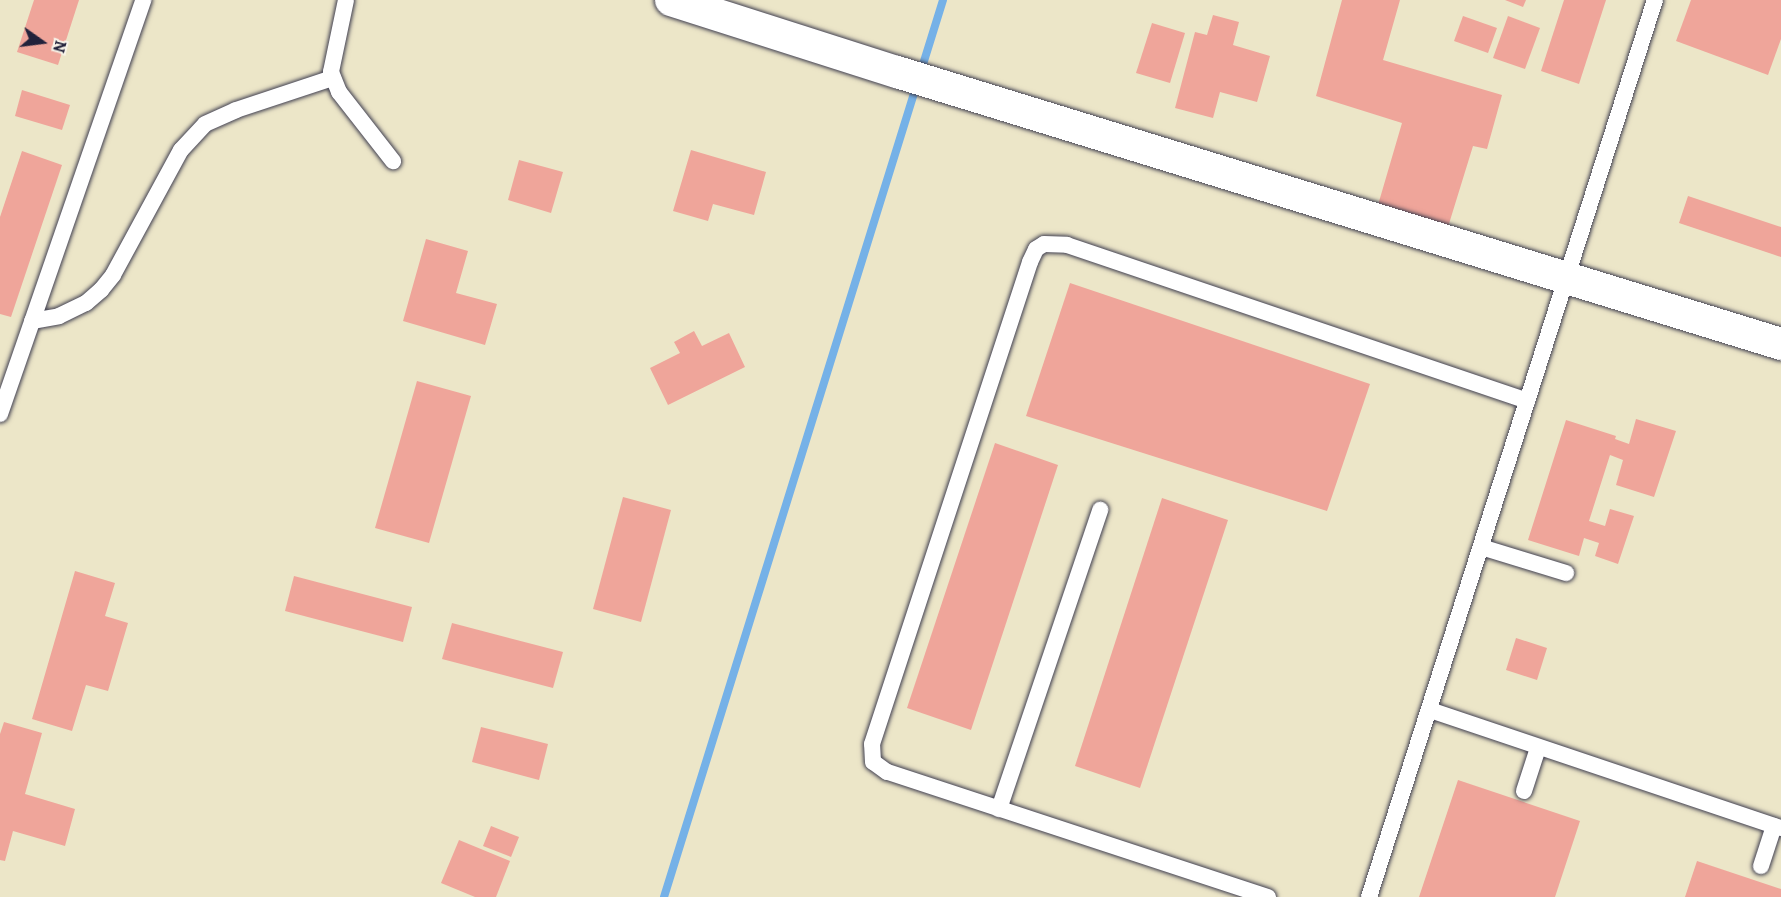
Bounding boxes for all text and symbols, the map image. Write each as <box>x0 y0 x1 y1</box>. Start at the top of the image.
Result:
north arrow <box>12 12 72 72</box>
text: N <box>47 38 72 55</box>

